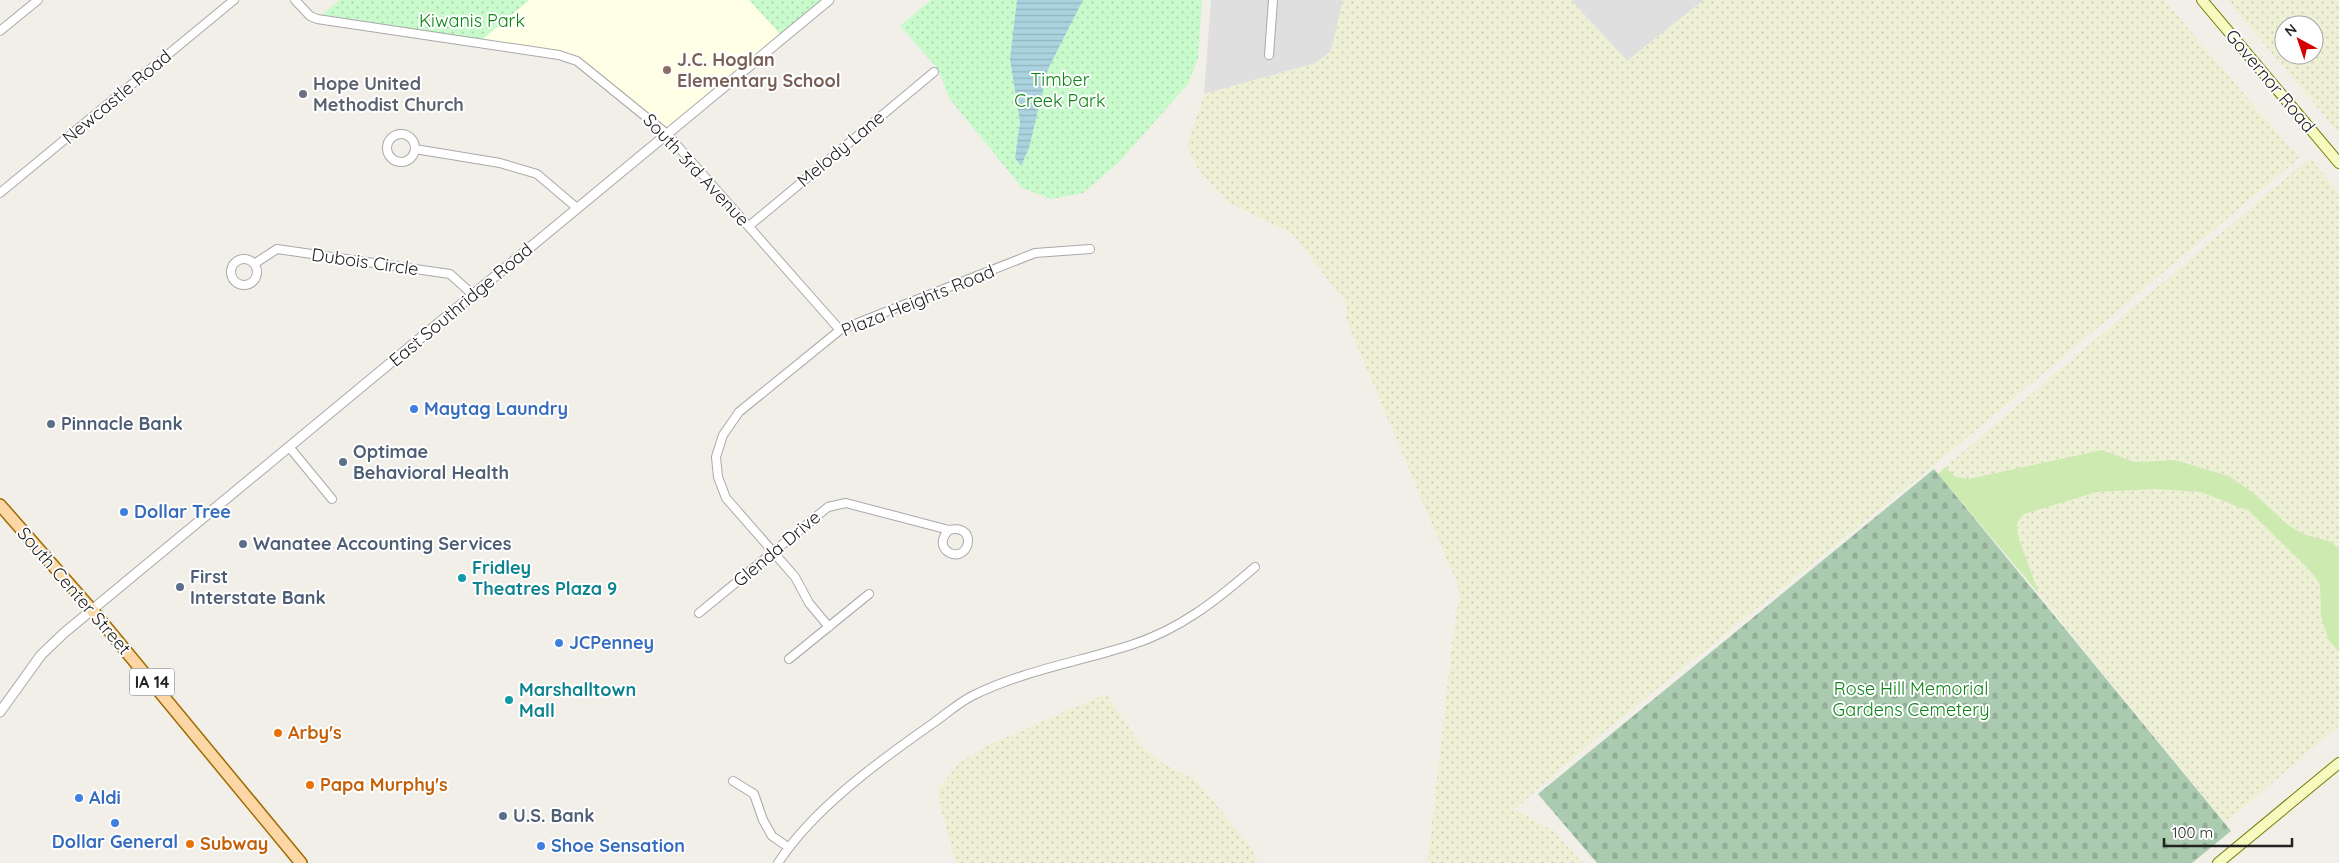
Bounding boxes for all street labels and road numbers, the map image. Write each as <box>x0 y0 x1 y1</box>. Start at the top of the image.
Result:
street label: Governor Road <box>2221 24 2320 137</box>
street label: Newcastle Road <box>57 44 176 149</box>
street label: Melody Lane <box>792 105 889 192</box>
street label: South 3rd Avenue <box>638 108 755 231</box>
street label: East Southridge Road <box>384 238 537 371</box>
street label: Dubois Circle <box>310 243 420 280</box>
street label: Plaza Heights Road <box>838 259 998 342</box>
street label: Glenda Drive <box>728 505 825 592</box>
street label: South Center Street <box>13 522 136 659</box>
road number: IA 14 <box>130 669 174 696</box>

